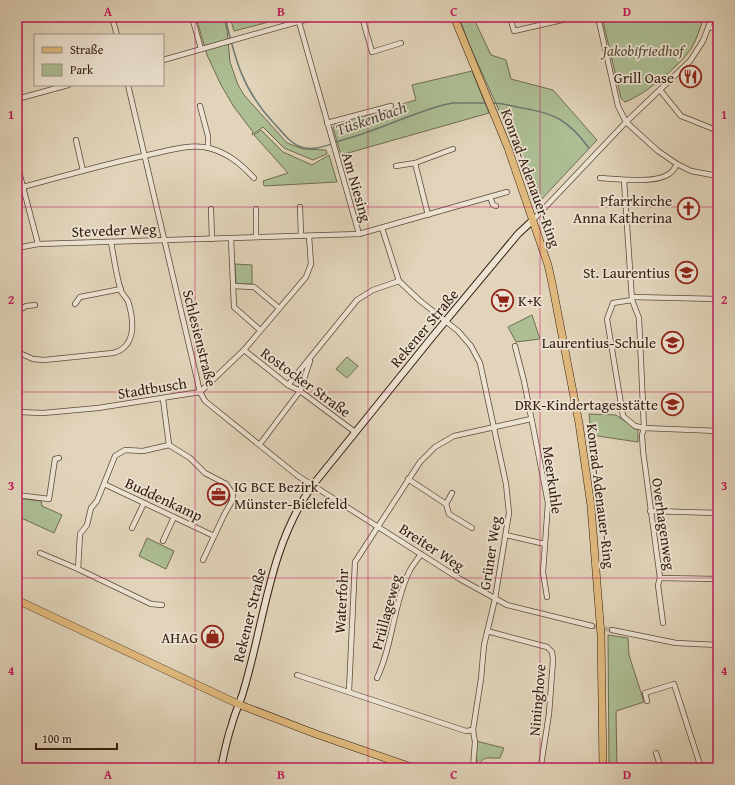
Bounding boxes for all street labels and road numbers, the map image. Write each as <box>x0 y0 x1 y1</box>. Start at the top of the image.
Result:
street label: Konrad-Adenauer-Ring <box>496 106 566 251</box>
street label: Am Niesing <box>337 150 377 225</box>
street label: Steveder Weg <box>71 218 157 242</box>
street label: Rekener Straße <box>385 284 463 372</box>
street label: Schlesienstraße <box>178 287 222 389</box>
street label: Rostocker Straße <box>257 342 355 422</box>
street label: Stadtbusch <box>116 372 189 404</box>
street label: Konrad-Adenauer-Ring <box>582 422 620 570</box>
street label: Meerkuhle <box>538 445 568 515</box>
street label: Buddenkamp <box>122 472 206 526</box>
street label: Overhagenweg <box>647 477 681 572</box>
street label: Grüner Weg <box>474 514 506 592</box>
street label: Breiter Weg <box>395 518 469 576</box>
street label: Rekener Straße <box>227 566 271 664</box>
street label: Waterfohr <box>329 568 353 634</box>
street label: Prüllageweg <box>366 571 406 652</box>
street label: Nininghove <box>523 663 551 737</box>

